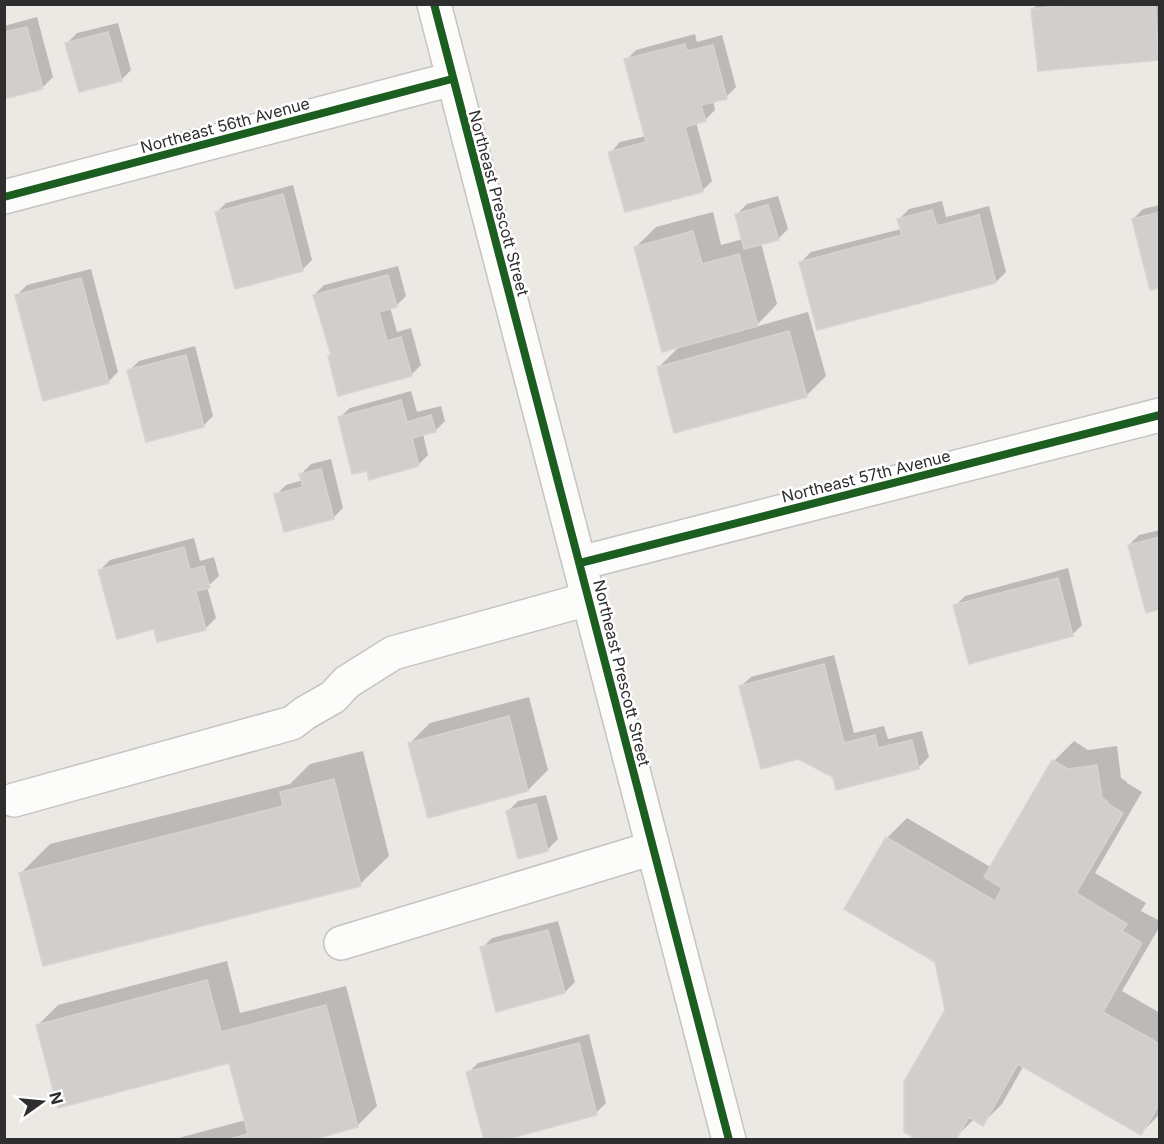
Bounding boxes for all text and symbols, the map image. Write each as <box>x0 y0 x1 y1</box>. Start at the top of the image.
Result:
street label: Northeast 56th Avenue <box>138 93 312 157</box>
street label: Northeast Prescott Street <box>465 108 533 298</box>
street label: Northeast 57th Avenue <box>779 445 953 507</box>
street label: Northeast Prescott Street <box>589 578 655 768</box>
north arrow <box>12 1072 72 1132</box>
text: N <box>45 1090 68 1107</box>

